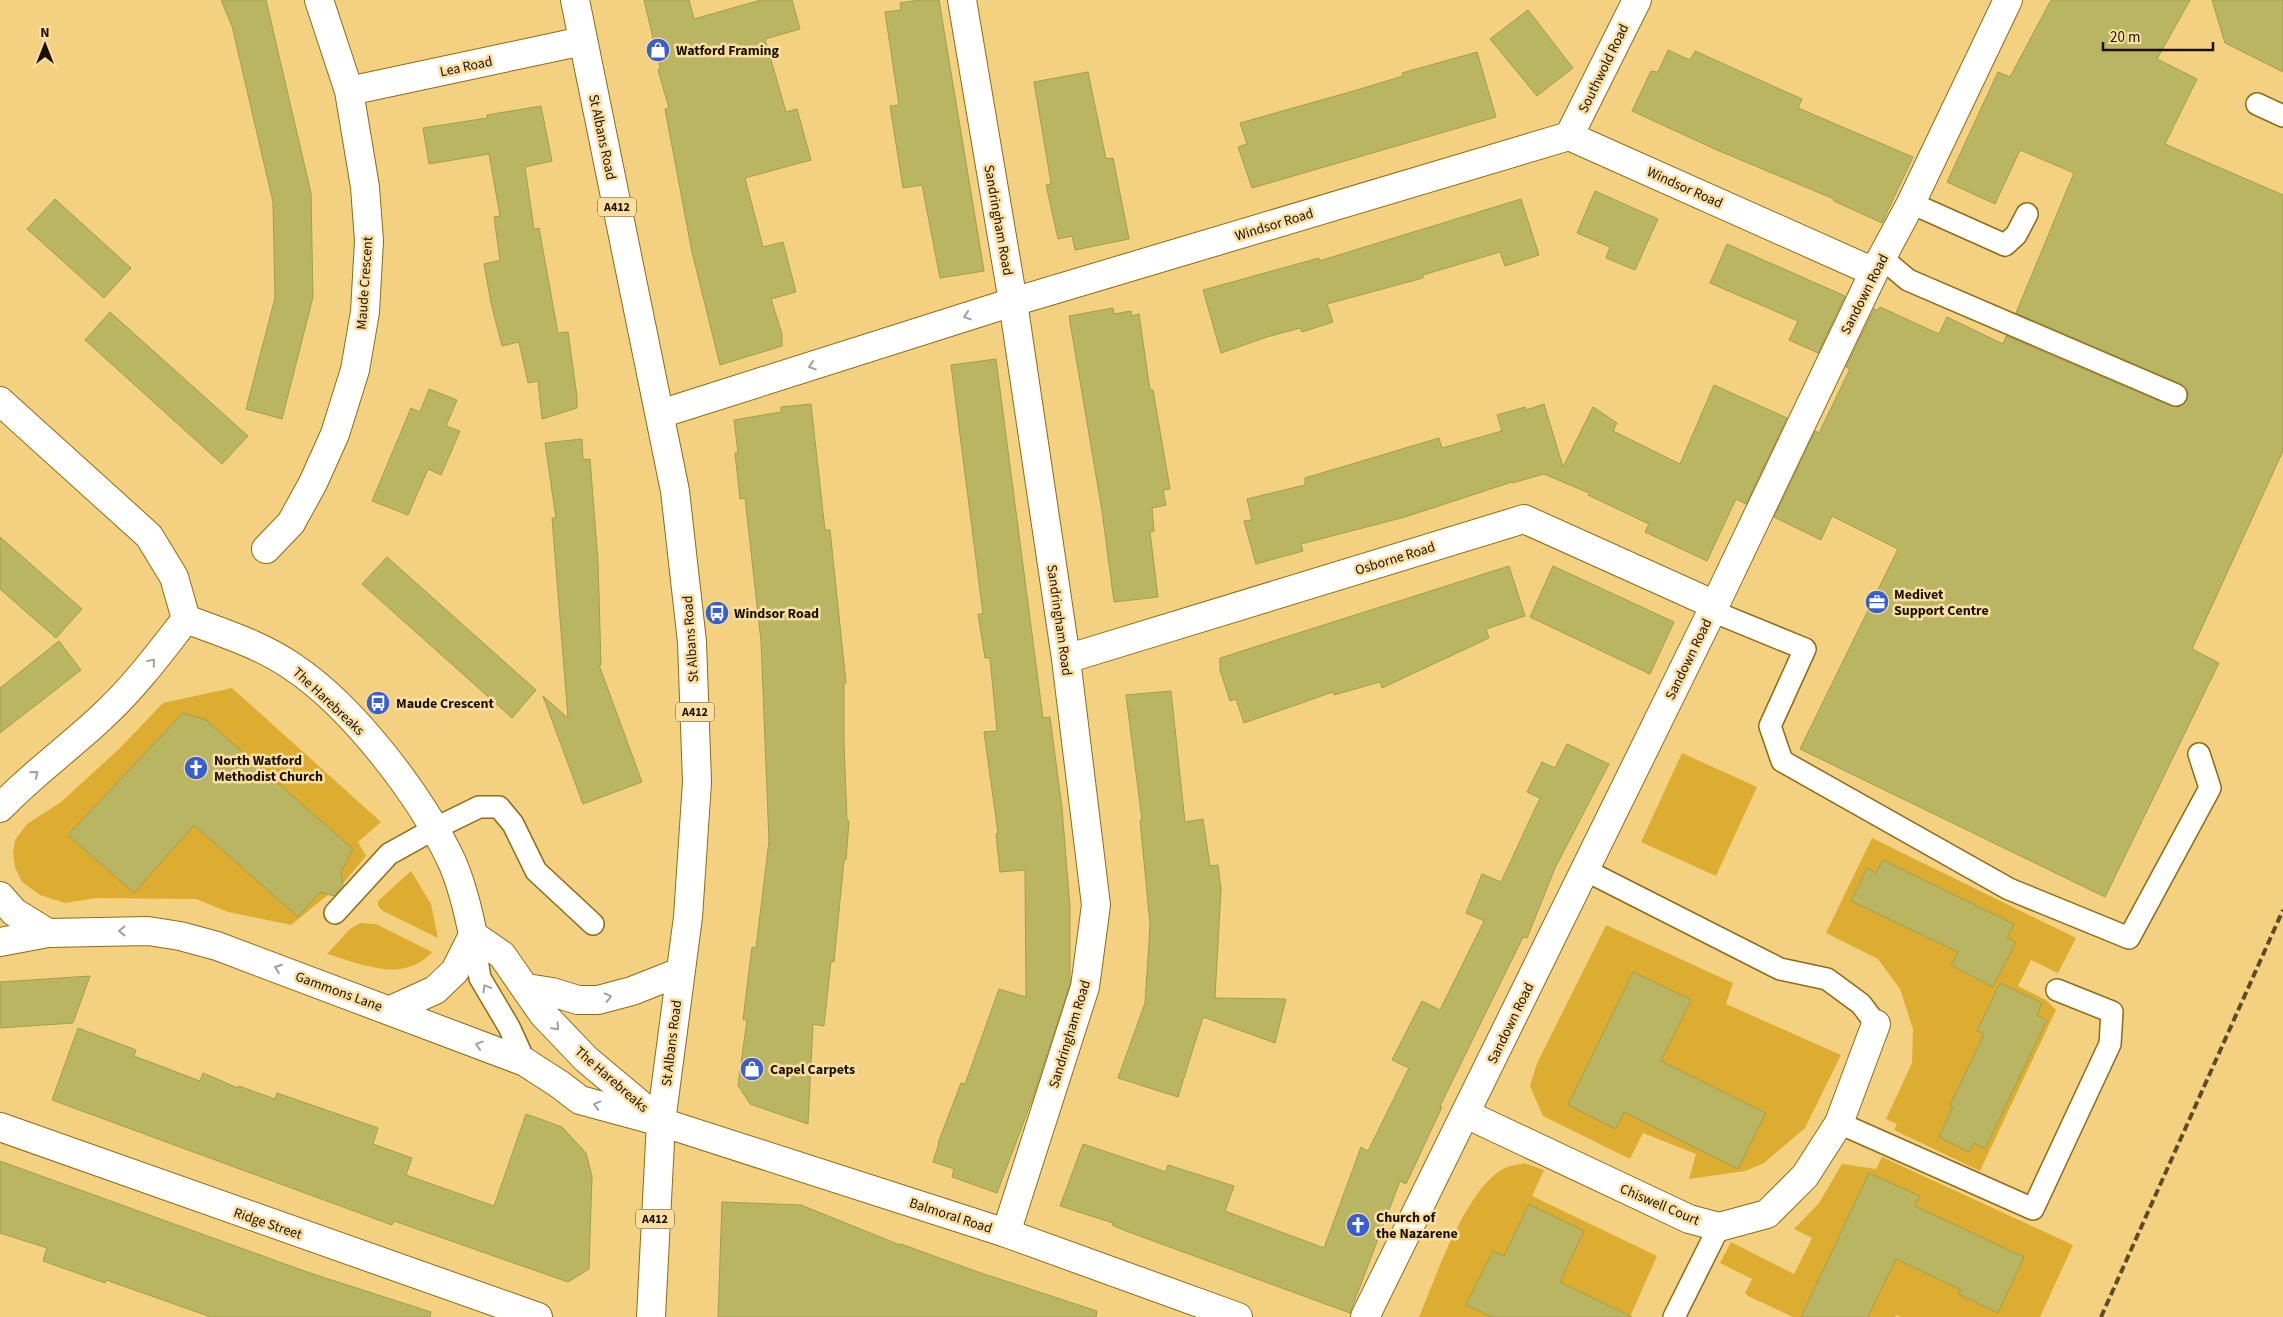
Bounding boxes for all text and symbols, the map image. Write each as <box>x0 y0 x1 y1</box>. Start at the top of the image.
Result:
north arrow <box>20 20 70 70</box>
scale bar <box>2103 20 2213 52</box>
street label: Southwold Road <box>1574 21 1634 116</box>
text: N <box>40 23 50 43</box>
text: 20 m <box>2110 27 2140 48</box>
shop icon: Watford Framing <box>645 37 671 63</box>
place label: Watford Framing <box>676 41 780 61</box>
street label: Lea Road <box>438 52 494 82</box>
street label: St Albans Road <box>583 93 621 182</box>
street label: Windsor Road <box>1644 162 1726 214</box>
street label: Sandringham Road <box>978 163 1018 277</box>
road number: A412 <box>598 198 636 216</box>
street label: Windsor Road <box>1233 204 1316 246</box>
street label: Maude Crescent <box>352 236 378 330</box>
street label: Sandown Road <box>1836 251 1894 338</box>
one-way arrow <box>963 311 971 321</box>
one-way arrow <box>808 360 816 370</box>
street label: Osborne Road <box>1353 537 1438 581</box>
street label: Sandringham Road <box>1041 563 1077 677</box>
place label: Medivet Support Centre <box>1894 585 1989 621</box>
office icon: Medivet Support Centre <box>1864 589 1890 615</box>
street label: St Albans Road <box>678 595 704 683</box>
bus stop icon: Windsor Road <box>704 600 730 626</box>
place label: Windsor Road <box>734 604 819 624</box>
street label: Sandown Road <box>1661 615 1717 703</box>
one-way arrow <box>146 658 155 667</box>
street label: The Harebreaks <box>288 663 369 740</box>
bus stop icon: Maude Crescent <box>365 690 391 716</box>
place label: Maude Crescent <box>396 694 495 714</box>
road number: A412 <box>676 702 714 722</box>
place label: North Watford Methodist Church <box>214 751 323 787</box>
church icon: North Watford Methodist Church <box>183 755 209 781</box>
one-way arrow <box>30 771 39 780</box>
one-way arrow <box>117 926 125 936</box>
one-way arrow <box>275 964 283 974</box>
street label: Gammons Lane <box>292 967 385 1017</box>
street label: Sandringham Road <box>1044 978 1096 1091</box>
street label: Sandown Road <box>1483 979 1539 1067</box>
one-way arrow <box>482 985 492 994</box>
one-way arrow <box>604 992 613 1003</box>
street label: St Albans Road <box>657 999 687 1087</box>
one-way arrow <box>550 1021 559 1030</box>
one-way arrow <box>476 1041 484 1051</box>
street label: The Harebreaks <box>570 1042 653 1117</box>
shop icon: Capel Carpets <box>739 1056 765 1082</box>
place label: Capel Carpets <box>770 1060 855 1080</box>
one-way arrow <box>592 1100 601 1111</box>
street label: Chiswell Court <box>1617 1179 1703 1231</box>
street label: Balmoral Road <box>907 1193 995 1239</box>
street label: Ridge Street <box>231 1203 305 1245</box>
place label: Church of the Nazarene <box>1376 1208 1458 1244</box>
road number: A412 <box>636 1210 674 1228</box>
church icon: Church of the Nazarene <box>1345 1212 1371 1238</box>

